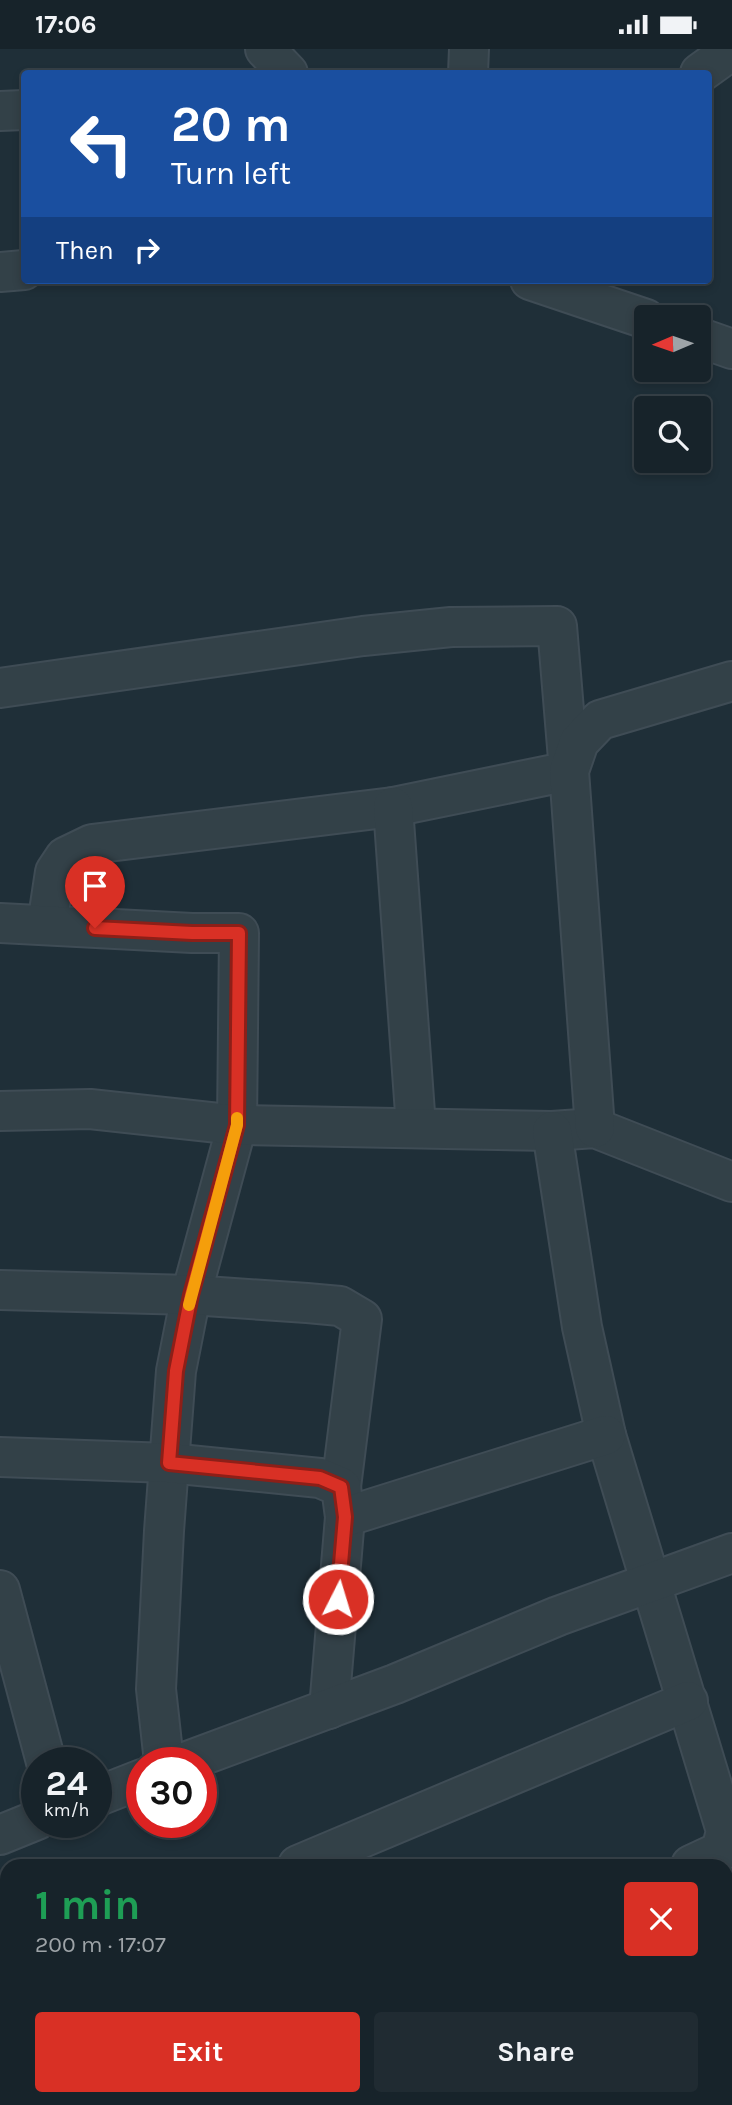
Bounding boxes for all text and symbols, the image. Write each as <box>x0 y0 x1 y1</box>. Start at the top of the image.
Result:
text: 17:06 <box>35 9 96 40</box>
text: 20 m <box>171 96 291 153</box>
icon: left <box>56 98 147 189</box>
text: Turn left <box>171 155 291 192</box>
icon: right <box>128 231 166 269</box>
text: Then <box>56 235 114 266</box>
north arrow <box>634 305 710 381</box>
map controls <box>634 305 711 473</box>
button: search <box>634 396 711 473</box>
pin <box>65 856 125 928</box>
icon: arrive <box>76 867 114 905</box>
position arrow <box>301 1562 375 1636</box>
speed limit sign: 30 <box>126 1747 217 1838</box>
text: 24 <box>46 1763 88 1804</box>
text: km/h <box>44 1799 89 1821</box>
text: 1 min <box>35 1880 140 1930</box>
button: close <box>624 1882 698 1956</box>
text: 200 m · 17:07 <box>35 1931 166 1958</box>
button: Exit <box>35 2012 360 2092</box>
button: Share <box>374 2012 698 2092</box>

